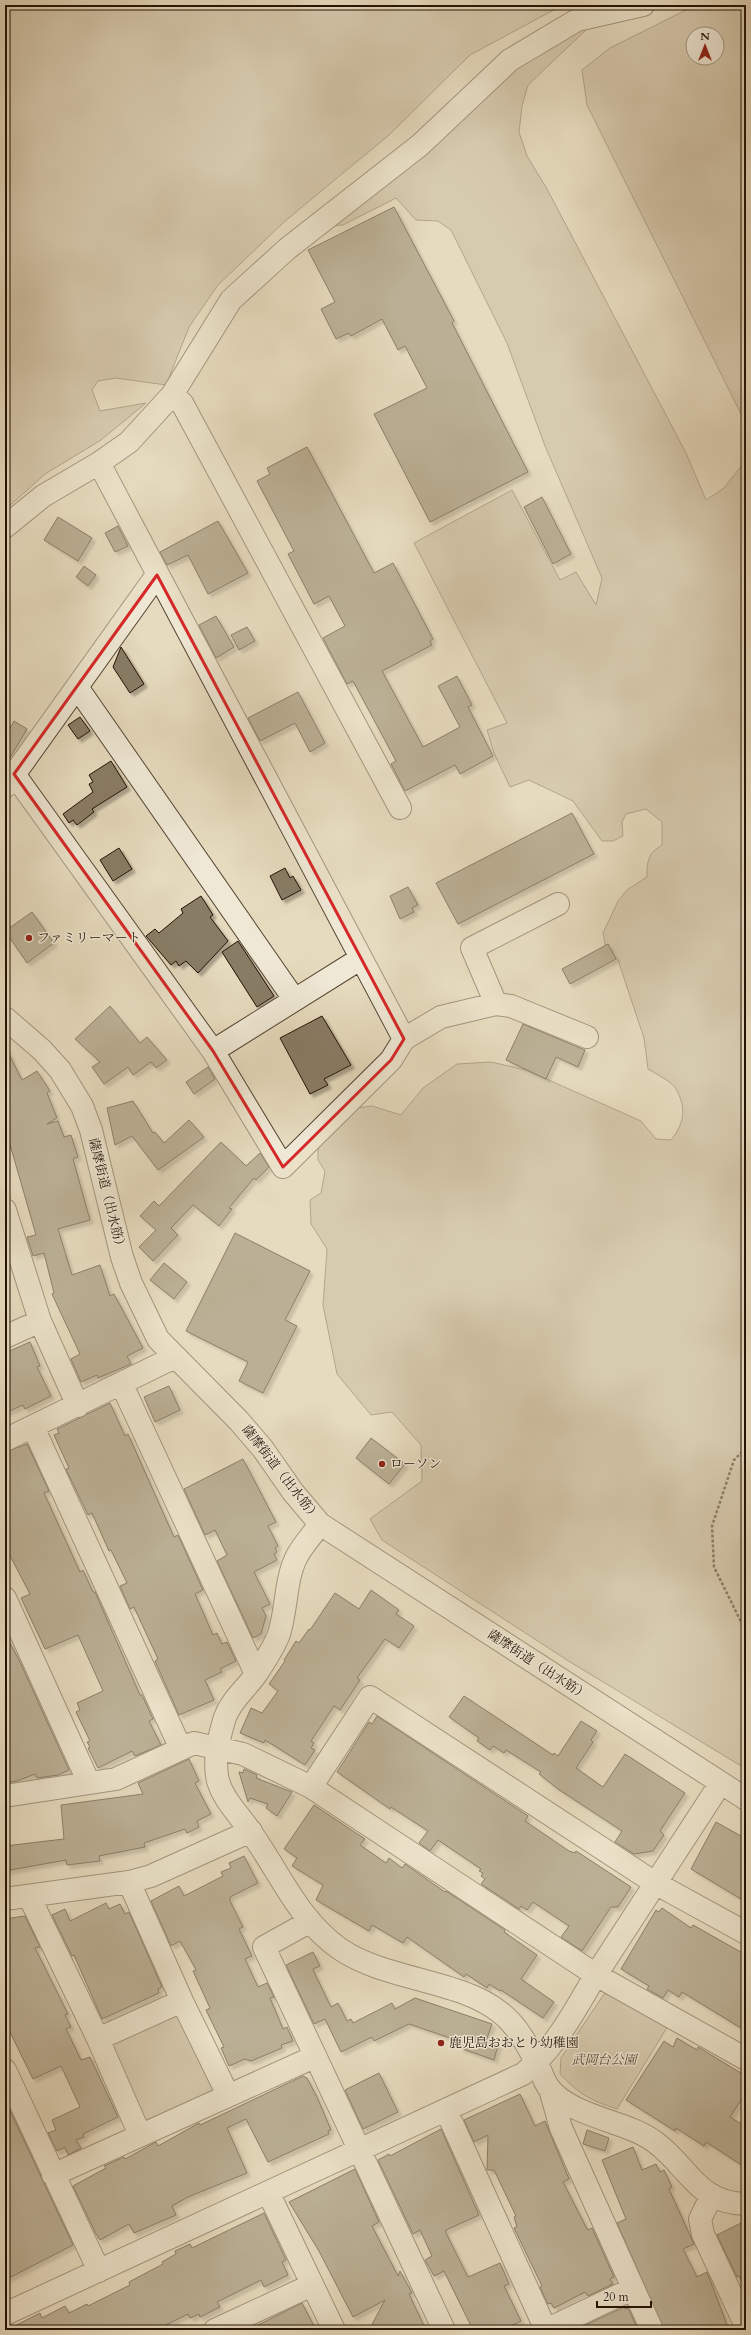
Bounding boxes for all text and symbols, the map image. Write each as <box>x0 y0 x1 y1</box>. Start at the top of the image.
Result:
north arrow <box>685 26 725 66</box>
text: N <box>700 29 710 44</box>
place label: ファミリーマート <box>37 929 141 947</box>
marker: ファミリーマート <box>24 933 34 943</box>
street label: 薩摩街道（出水筋） <box>84 1136 130 1254</box>
street label: 薩摩街道（出水筋） <box>238 1421 324 1525</box>
place label: ローソン <box>390 1455 441 1473</box>
marker: ローソン <box>377 1459 387 1469</box>
street label: 薩摩街道（出水筋） <box>484 1626 592 1704</box>
place label: 鹿児島おおとり幼稚園 <box>449 2034 579 2052</box>
marker: 鹿児島おおとり幼稚園 <box>436 2038 446 2048</box>
park label: 武岡台公園 <box>571 2051 638 2069</box>
scale bar <box>597 2283 651 2309</box>
text: 20 m <box>603 2289 630 2305</box>

